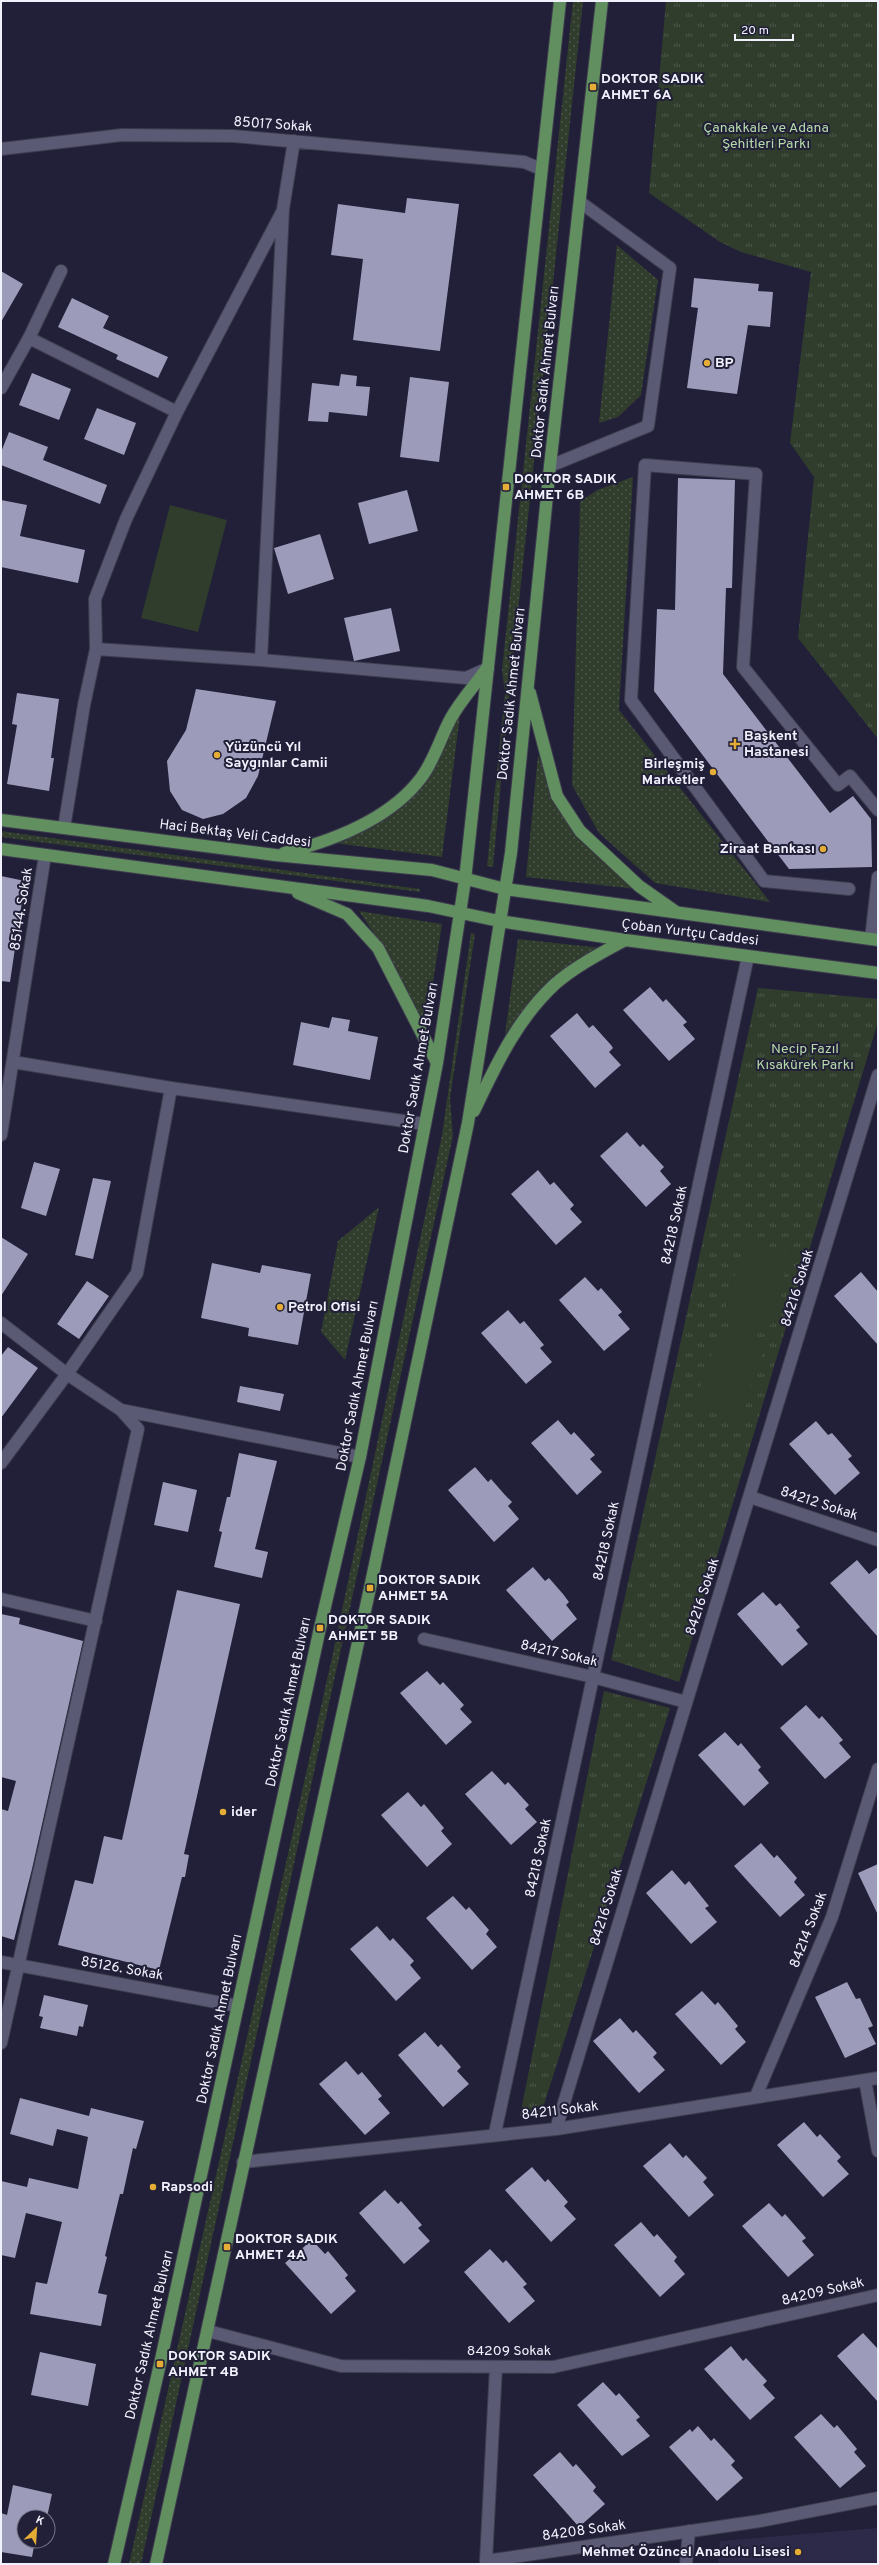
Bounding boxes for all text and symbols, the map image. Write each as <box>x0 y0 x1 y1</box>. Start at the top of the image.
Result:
scale bar <box>735 16 793 42</box>
text: 20 m <box>741 23 769 39</box>
place label: DOKTOR SADIK AHMET 6A <box>601 71 704 104</box>
marker: DOKTOR SADIK AHMET 6A <box>588 82 598 92</box>
street label: 85017 Sokak <box>233 114 313 136</box>
park label: Çanakkale ve Adana Şehitleri Parkı <box>703 120 829 153</box>
street label: Doktor Sadık Ahmet Bulvarı <box>528 285 564 459</box>
place label: BP <box>715 355 734 372</box>
marker: BP <box>702 358 712 368</box>
place label: DOKTOR SADIK AHMET 6B <box>514 471 617 504</box>
marker: DOKTOR SADIK AHMET 6B <box>501 482 511 492</box>
street label: Doktor Sadık Ahmet Bulvarı <box>494 607 530 781</box>
place label: Başkent Hastanesi <box>744 728 809 761</box>
marker: Başkent Hastanesi <box>729 738 741 750</box>
place label: Yüzüncü Yıl Saygınlar Camii <box>225 739 328 772</box>
marker: Yüzüncü Yıl Saygınlar Camii <box>212 750 222 760</box>
place label: Birleşmiş Marketler <box>642 756 705 789</box>
marker: Birleşmiş Marketler <box>708 767 718 777</box>
street label: Haci Bektaş Veli Caddesi <box>158 816 312 852</box>
place label: Ziraat Bankası <box>720 841 815 858</box>
marker: Ziraat Bankası <box>818 844 828 854</box>
street label: 85144. Sokak <box>7 866 37 952</box>
street label: Çoban Yurtçu Caddesi <box>621 916 759 950</box>
street label: Doktor Sadık Ahmet Bulvarı <box>396 981 442 1155</box>
park label: Necip Fazıl Kısakürek Parkı <box>756 1041 854 1074</box>
street label: 84218 Sokak <box>658 1184 692 1266</box>
street label: 84216 Sokak <box>778 1247 818 1329</box>
place label: Petrol Ofisi <box>288 1299 360 1316</box>
street label: Doktor Sadık Ahmet Bulvarı <box>333 1299 383 1473</box>
marker: Petrol Ofisi <box>275 1302 285 1312</box>
street label: 84212 Sokak <box>778 1483 860 1525</box>
street label: 84218 Sokak <box>590 1500 624 1582</box>
street label: 84216 Sokak <box>682 1556 724 1638</box>
place label: DOKTOR SADIK AHMET 5A <box>378 1572 481 1605</box>
marker: DOKTOR SADIK AHMET 5A <box>365 1583 375 1593</box>
place label: DOKTOR SADIK AHMET 5B <box>328 1612 431 1645</box>
street label: Doktor Sadık Ahmet Bulvarı <box>263 1615 315 1789</box>
marker: DOKTOR SADIK AHMET 5B <box>315 1623 325 1633</box>
street label: 84217 Sokak <box>519 1637 599 1671</box>
place label: ider <box>231 1804 257 1821</box>
marker: ider <box>218 1807 228 1817</box>
street label: 84218 Sokak <box>522 1817 556 1899</box>
street label: 84216 Sokak <box>587 1866 627 1948</box>
street label: 84214 Sokak <box>787 1889 831 1971</box>
street label: Doktor Sadık Ahmet Bulvarı <box>194 1932 246 2106</box>
street label: 85126. Sokak <box>79 1953 165 1985</box>
street label: 84211 Sokak <box>521 2098 599 2124</box>
place label: Rapsodi <box>161 2179 213 2196</box>
marker: Rapsodi <box>148 2182 158 2192</box>
place label: DOKTOR SADIK AHMET 4A <box>235 2231 338 2264</box>
marker: DOKTOR SADIK AHMET 4A <box>222 2242 232 2252</box>
street label: Doktor Sadık Ahmet Bulvarı <box>122 2249 178 2421</box>
street label: 84209 Sokak <box>780 2274 866 2310</box>
street label: 84209 Sokak <box>467 2343 551 2360</box>
place label: DOKTOR SADIK AHMET 4B <box>168 2348 271 2381</box>
marker: DOKTOR SADIK AHMET 4B <box>155 2359 165 2369</box>
north arrow <box>16 2509 56 2549</box>
text: K <box>33 2513 46 2529</box>
street label: 84208 Sokak <box>541 2517 627 2545</box>
place label: Mehmet Özüncel Anadolu Lisesi <box>582 2544 790 2561</box>
marker: Mehmet Özüncel Anadolu Lisesi <box>793 2547 803 2557</box>

